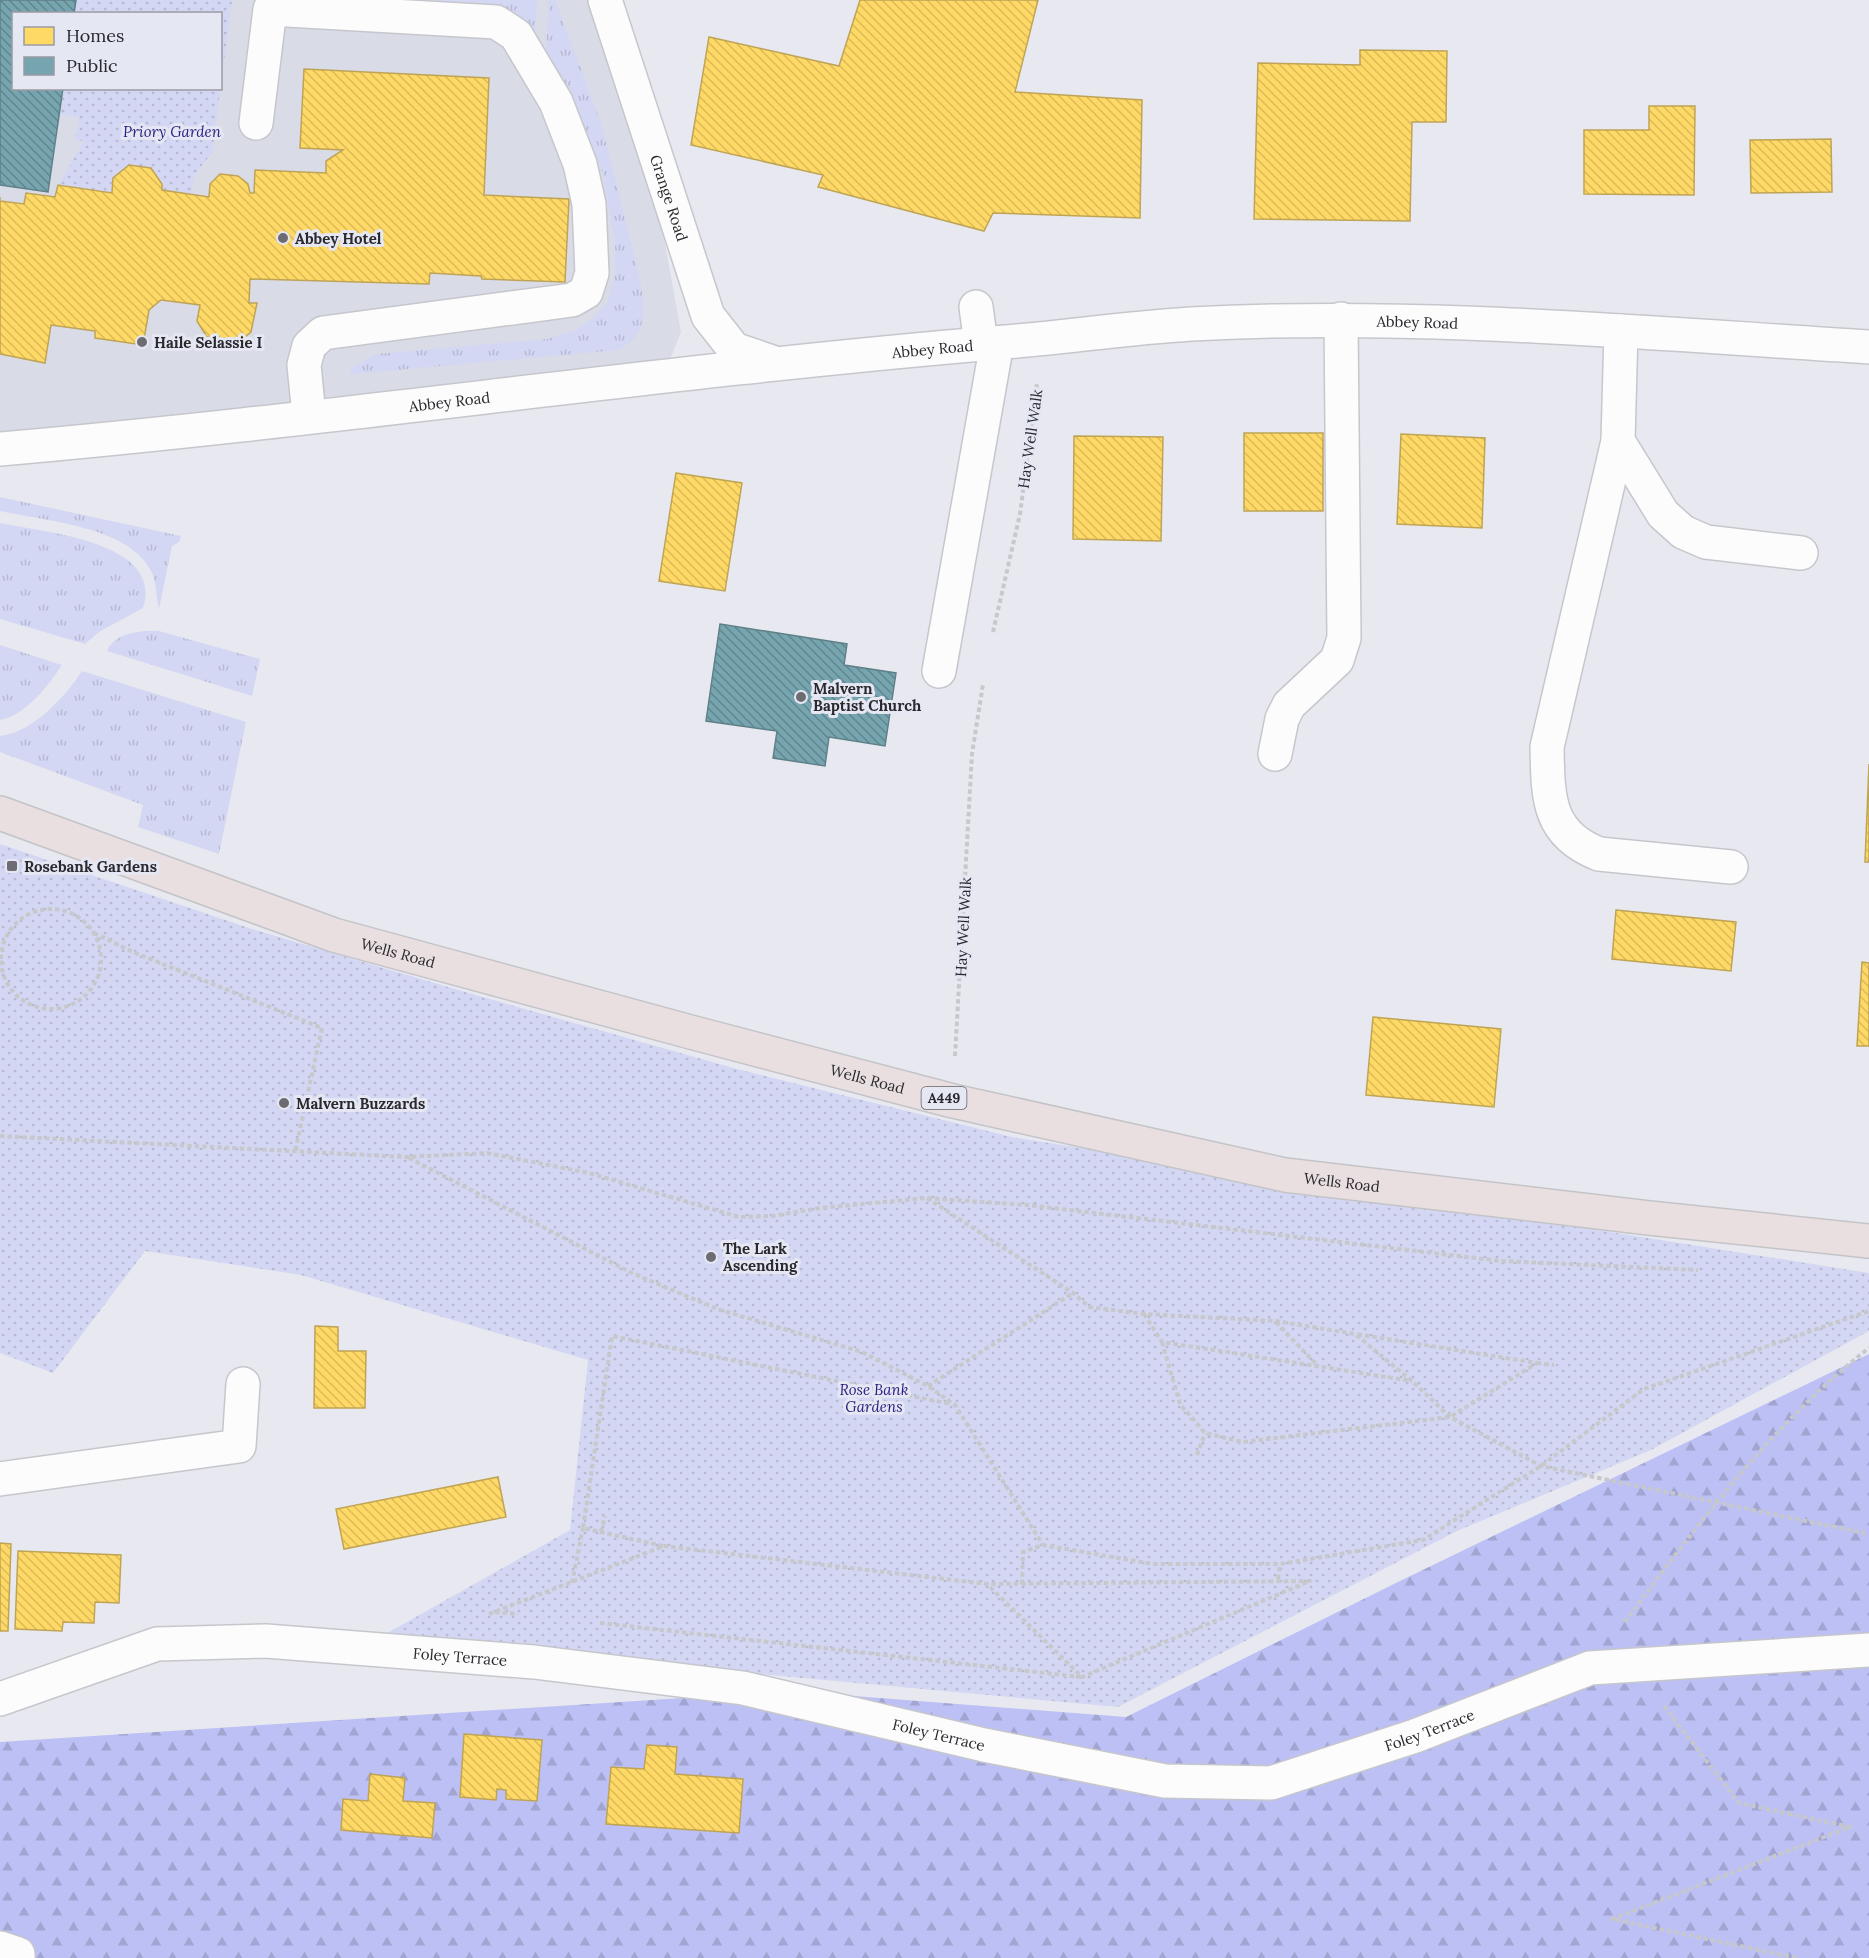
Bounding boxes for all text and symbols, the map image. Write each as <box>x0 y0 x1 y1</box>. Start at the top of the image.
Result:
legend <box>12 12 222 90</box>
text: Homes <box>66 24 124 47</box>
text: Public <box>66 54 118 77</box>
park label: Priory Garden <box>123 122 222 141</box>
street label: Grange Road <box>647 152 692 243</box>
place label: Abbey Hotel <box>295 229 382 248</box>
marker: Abbey Hotel <box>276 231 290 245</box>
street label: Abbey Road <box>1375 311 1458 332</box>
place label: Haile Selassie I <box>154 333 262 352</box>
marker: Haile Selassie I <box>135 335 149 349</box>
street label: Abbey Road <box>890 335 974 362</box>
street label: Abbey Road <box>407 387 491 415</box>
street label: Hay Well Walk <box>1014 388 1046 490</box>
place label: Malvern Baptist Church <box>813 679 922 715</box>
marker: Malvern Baptist Church <box>794 690 808 704</box>
place label: Rosebank Gardens <box>24 857 157 876</box>
marker: Rosebank Gardens <box>5 859 19 873</box>
street label: Hay Well Walk <box>951 877 975 977</box>
street label: Wells Road <box>359 933 437 972</box>
street label: Wells Road <box>828 1060 907 1097</box>
road number: A449 <box>922 1087 966 1109</box>
place label: Malvern Buzzards <box>296 1094 425 1113</box>
marker: Malvern Buzzards <box>277 1096 291 1110</box>
street label: Wells Road <box>1303 1168 1381 1196</box>
place label: The Lark Ascending <box>723 1239 798 1275</box>
marker: The Lark Ascending <box>704 1250 718 1264</box>
park label: Rose Bank Gardens <box>839 1380 909 1416</box>
street label: Foley Terrace <box>412 1643 508 1669</box>
street label: Foley Terrace <box>1382 1704 1477 1755</box>
street label: Foley Terrace <box>891 1714 987 1754</box>

